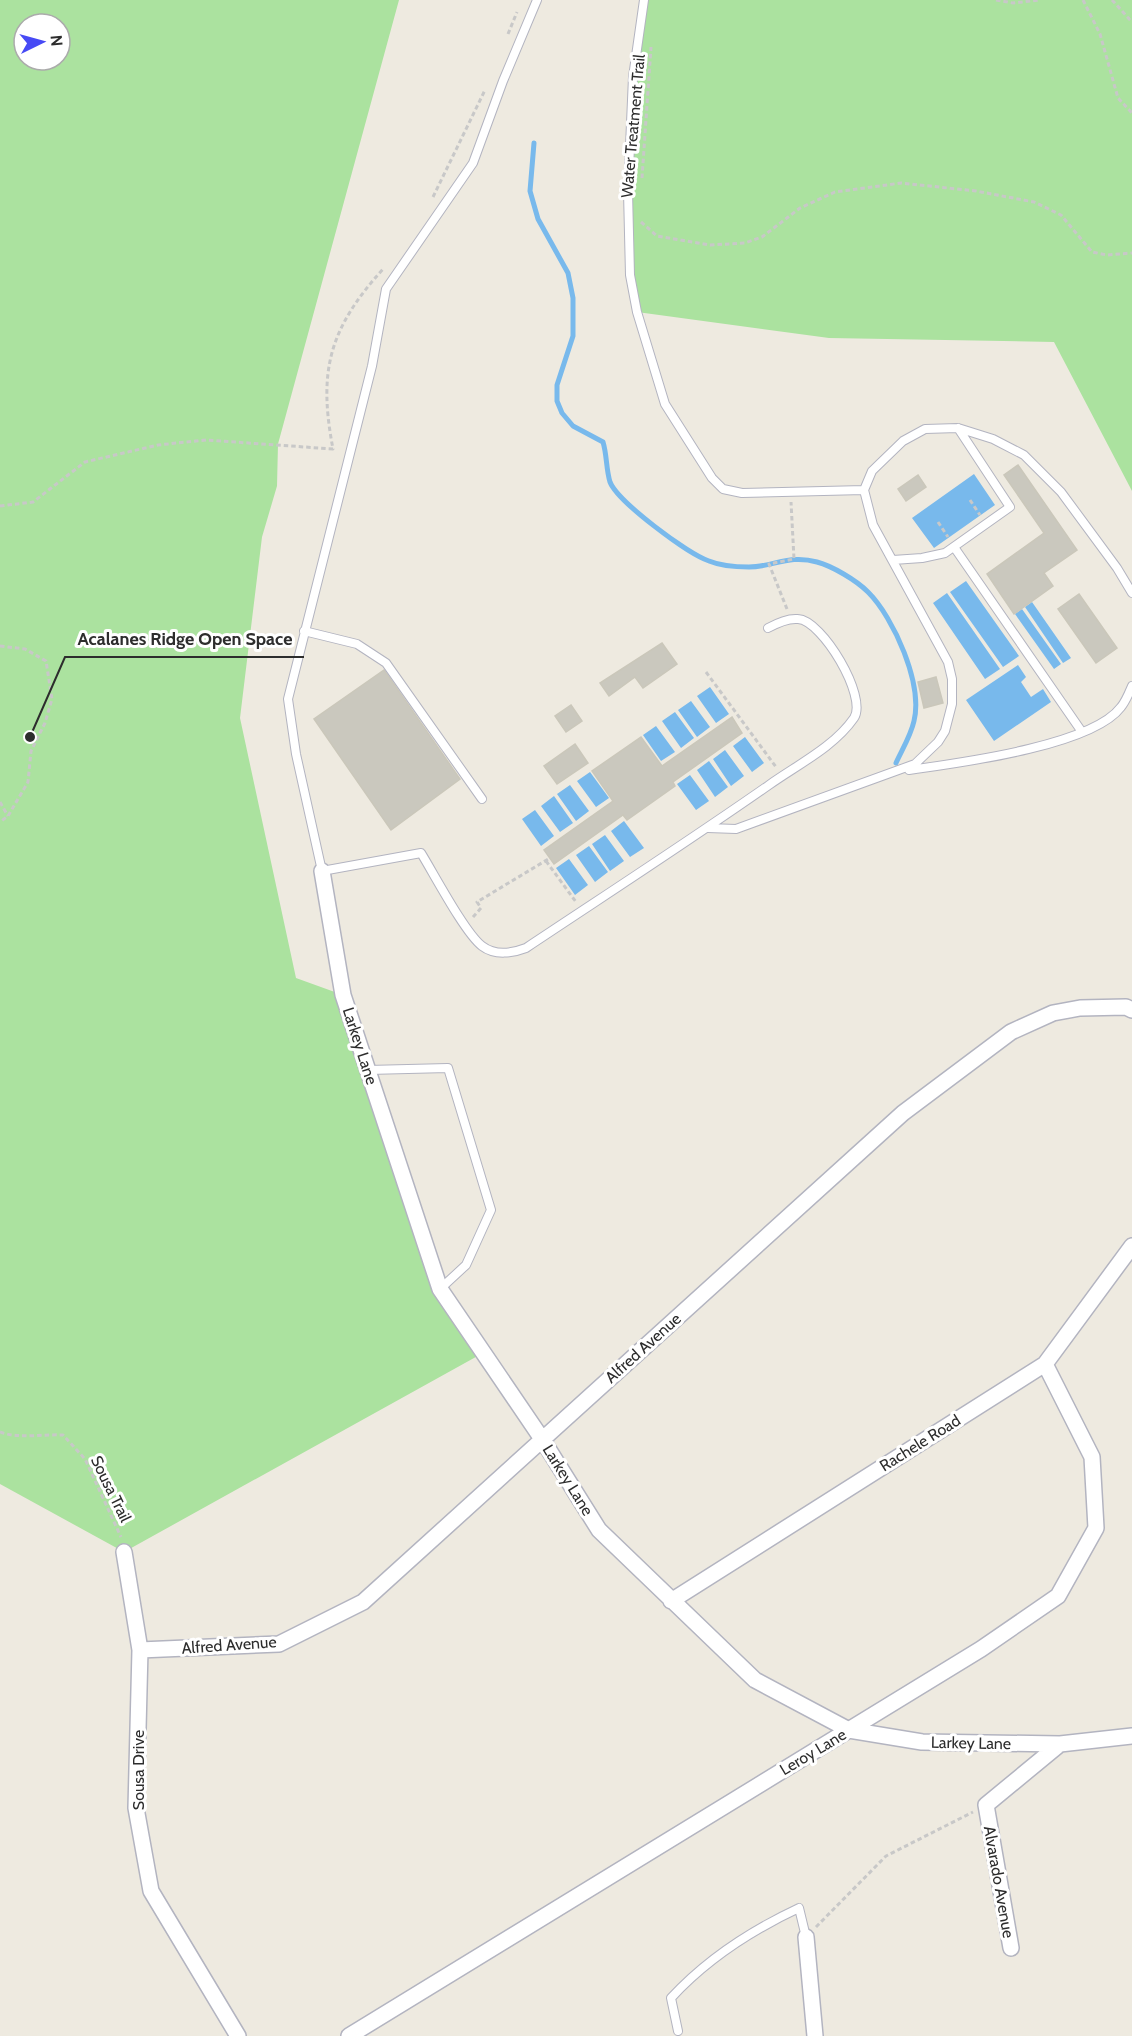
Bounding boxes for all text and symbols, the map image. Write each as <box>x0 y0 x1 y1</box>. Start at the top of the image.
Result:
north arrow <box>12 12 72 72</box>
text: N <box>46 34 66 47</box>
street label: Water Treatment Trail <box>617 53 649 199</box>
callout: Acalanes Ridge Open Space <box>65 621 304 657</box>
text: Acalanes Ridge Open Space <box>78 628 292 650</box>
street label: Larkey Lane <box>339 1005 381 1087</box>
street label: Alfred Avenue <box>601 1309 685 1387</box>
street label: Rachele Road <box>876 1411 964 1475</box>
street label: Larkey Lane <box>539 1441 597 1519</box>
street label: Sousa Trail <box>87 1453 135 1525</box>
street label: Alfred Avenue <box>181 1632 277 1658</box>
street label: Leroy Lane <box>776 1725 850 1779</box>
street label: Sousa Drive <box>129 1730 148 1810</box>
street label: Larkey Lane <box>931 1733 1011 1753</box>
street label: Alvarado Avenue <box>980 1824 1018 1940</box>

